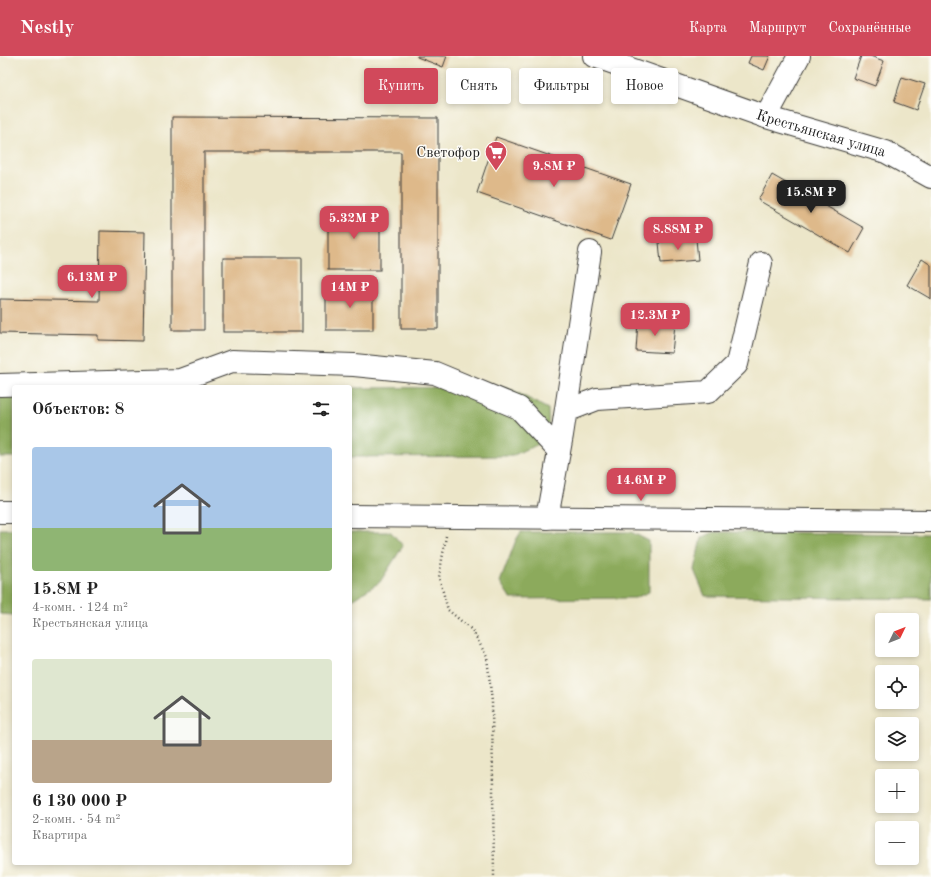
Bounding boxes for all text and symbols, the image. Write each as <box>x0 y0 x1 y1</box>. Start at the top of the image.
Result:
text: Nestly <box>20 19 74 38</box>
text: Карта <box>689 21 727 35</box>
text: Маршрут <box>749 21 806 35</box>
text: Сохранённые <box>828 21 911 35</box>
chip: Купить <box>364 68 438 104</box>
chip: Снять <box>446 68 511 104</box>
chip: Фильтры <box>519 68 603 104</box>
chip: Новое <box>611 68 678 104</box>
street label: Крестьянская улица <box>754 108 888 161</box>
supermarket icon: Светофор <box>483 139 509 172</box>
place label: Светофор <box>416 146 480 161</box>
pin: 9.8M ₽ <box>521 154 587 188</box>
text: 9.8M ₽ <box>532 160 576 173</box>
pin: 15.8M ₽ <box>774 180 848 214</box>
text: 15.8M ₽ <box>786 186 836 199</box>
pin: 5.32M ₽ <box>317 206 391 240</box>
text: 5.32M ₽ <box>329 212 379 225</box>
pin: 8.88M ₽ <box>641 217 715 251</box>
text: 8.88M ₽ <box>653 223 703 236</box>
pin: 6.13M ₽ <box>55 265 129 299</box>
text: 6.13M ₽ <box>67 271 117 284</box>
pin: 14M ₽ <box>322 275 378 309</box>
text: 14M ₽ <box>330 281 370 294</box>
pin: 12.3M ₽ <box>618 303 692 337</box>
text: 12.3M ₽ <box>630 309 680 322</box>
icon: filters <box>310 398 332 420</box>
text: Объектов: 8 <box>32 401 124 418</box>
pin: 14.6M ₽ <box>604 468 678 502</box>
icon: home <box>146 473 218 545</box>
text: 14.6M ₽ <box>616 474 666 487</box>
text: 15.8M ₽ <box>32 581 98 598</box>
text: 4-комн. · 124 m² <box>32 601 128 614</box>
north arrow <box>875 613 919 657</box>
map controls <box>875 613 919 865</box>
text: Крестьянская улица <box>32 617 148 630</box>
button: locate <box>875 665 919 709</box>
icon: home <box>146 685 218 757</box>
button: layers <box>875 717 919 761</box>
button: + <box>875 769 919 813</box>
text: 6 130 000 ₽ <box>32 793 127 810</box>
text: 2-комн. · 54 m² <box>32 813 120 826</box>
button: − <box>875 821 919 865</box>
text: Квартира <box>32 829 87 842</box>

